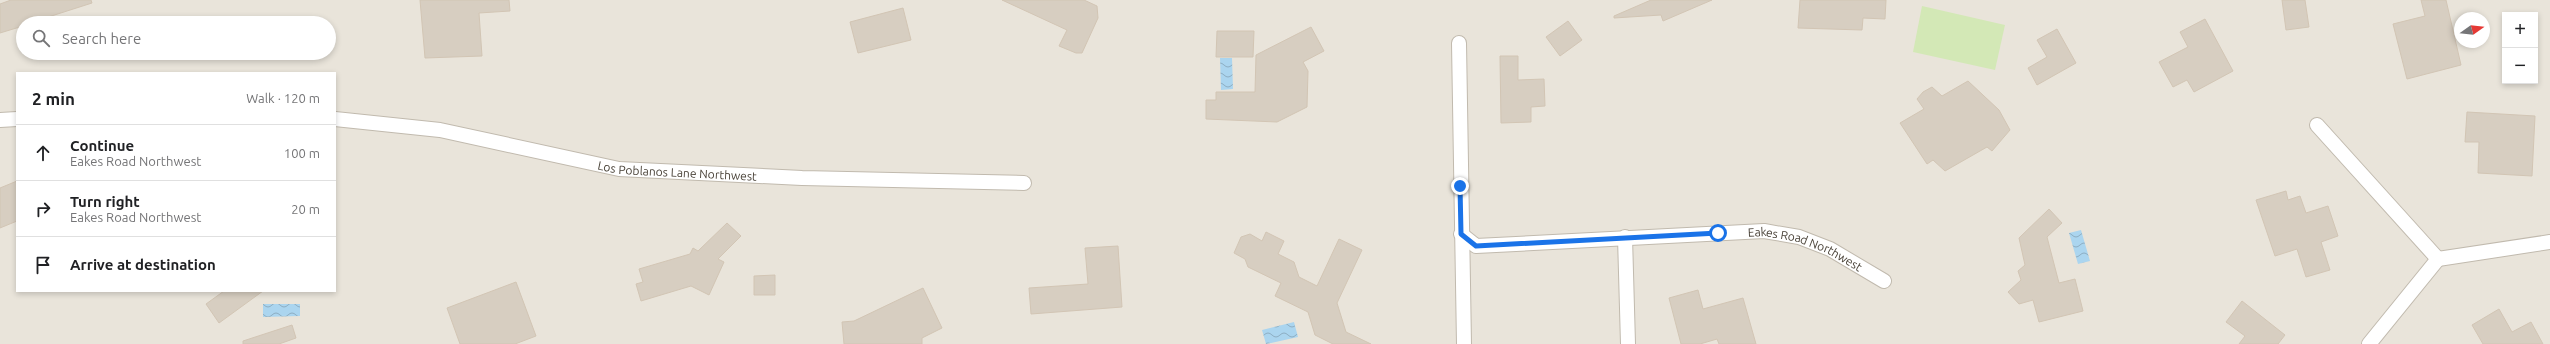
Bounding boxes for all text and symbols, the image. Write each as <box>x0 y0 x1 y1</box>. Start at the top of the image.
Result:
north arrow <box>2454 12 2490 48</box>
map controls <box>2502 12 2538 84</box>
button: + <box>2502 12 2538 48</box>
search box <box>16 16 336 60</box>
icon: search <box>30 27 52 49</box>
text: Search here <box>62 30 141 47</box>
button: − <box>2502 48 2538 84</box>
text: 2 min <box>32 89 75 108</box>
text: Walk · 120 m <box>246 91 320 105</box>
text: Continue <box>70 137 134 154</box>
icon: ahead <box>32 142 54 164</box>
text: 100 m <box>284 146 320 160</box>
text: Eakes Road Northwest <box>70 154 201 168</box>
street label: Los Poblanos Lane Northwest <box>597 158 757 182</box>
route end <box>1451 177 1469 195</box>
text: Turn right <box>70 193 140 210</box>
icon: right <box>32 198 54 220</box>
text: 20 m <box>291 202 320 216</box>
text: Eakes Road Northwest <box>70 210 201 224</box>
route start <box>1709 224 1727 242</box>
street label: Eakes Road Northwest <box>1747 224 1865 273</box>
icon: arrive <box>32 254 54 276</box>
text: Arrive at destination <box>70 256 216 273</box>

